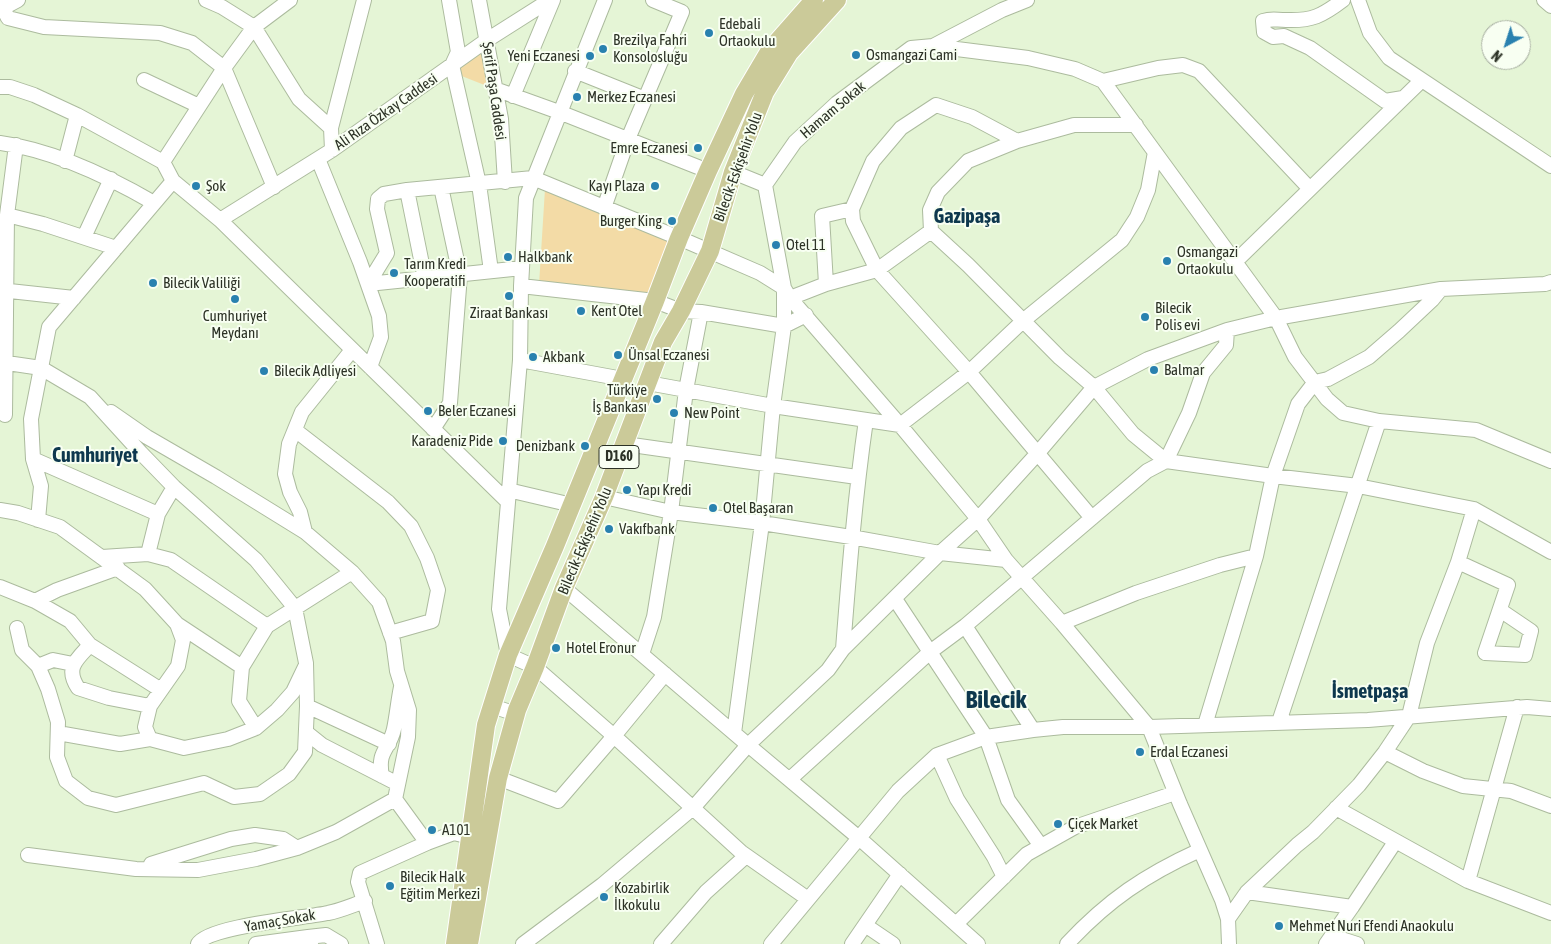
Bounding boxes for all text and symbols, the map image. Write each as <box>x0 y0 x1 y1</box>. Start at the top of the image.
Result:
place label: Edebali Ortaokulu <box>719 15 775 50</box>
north arrow <box>1481 20 1531 70</box>
marker: Edebali Ortaokulu <box>703 27 715 39</box>
place label: Brezilya Fahri Konsolosluğu <box>613 31 688 66</box>
street label: Şerif Paşa Caddesi <box>478 41 510 141</box>
marker: Brezilya Fahri Konsolosluğu <box>597 43 609 55</box>
place label: Osmangazi Cami <box>866 46 957 64</box>
place label: Yeni Eczanesi <box>507 47 580 65</box>
text: N <box>1489 47 1505 65</box>
marker: Osmangazi Cami <box>850 49 862 61</box>
marker: Yeni Eczanesi <box>584 50 596 62</box>
street label: Ali Rıza Özkay Caddesi <box>331 70 441 154</box>
street label: Hamam Sokak <box>797 77 869 143</box>
place label: Merkez Eczanesi <box>587 88 676 106</box>
marker: Merkez Eczanesi <box>571 91 583 103</box>
street label: Bilecik-Eskişehir Yolu <box>710 110 766 224</box>
place label: Emre Eczanesi <box>610 139 688 157</box>
marker: Emre Eczanesi <box>692 142 704 154</box>
place label: Şok <box>206 177 226 195</box>
place label: Kayı Plaza <box>589 177 645 195</box>
marker: Şok <box>190 180 202 192</box>
marker: Kayı Plaza <box>649 180 661 192</box>
district label: Gazipaşa <box>934 205 1000 229</box>
place label: Burger King <box>600 212 662 230</box>
marker: Burger King <box>666 215 678 227</box>
place label: Otel 11 <box>786 236 826 254</box>
marker: Otel 11 <box>770 239 782 251</box>
place label: Osmangazi Ortaokulu <box>1177 243 1238 278</box>
place label: Halkbank <box>518 248 572 266</box>
marker: Halkbank <box>502 251 514 263</box>
place label: Tarım Kredi Kooperatifi <box>404 255 466 290</box>
marker: Osmangazi Ortaokulu <box>1161 255 1173 267</box>
marker: Tarım Kredi Kooperatifi <box>388 267 400 279</box>
place label: Bilecik Valiliği <box>163 274 240 292</box>
marker: Bilecik Valiliği <box>147 277 159 289</box>
marker: Ziraat Bankası <box>503 290 515 302</box>
marker: Cumhuriyet Meydanı <box>229 293 241 305</box>
place label: Bilecik Polis evi <box>1155 299 1200 334</box>
place label: Kent Otel <box>591 302 642 320</box>
place label: Ziraat Bankası <box>470 304 548 322</box>
marker: Kent Otel <box>575 305 587 317</box>
place label: Cumhuriyet Meydanı <box>203 307 267 342</box>
marker: Bilecik Polis evi <box>1139 311 1151 323</box>
place label: Ünsal Eczanesi <box>628 346 710 364</box>
place label: Akbank <box>543 348 585 366</box>
marker: Ünsal Eczanesi <box>612 349 624 361</box>
marker: Akbank <box>527 351 539 363</box>
place label: Balmar <box>1164 361 1204 379</box>
place label: Bilecik Adliyesi <box>274 362 356 380</box>
marker: Balmar <box>1148 364 1160 376</box>
marker: Bilecik Adliyesi <box>258 365 270 377</box>
place label: Türkiye İş Bankası <box>592 381 647 416</box>
marker: Türkiye İş Bankası <box>651 393 663 405</box>
place label: Beler Eczanesi <box>438 402 516 420</box>
place label: New Point <box>684 404 740 422</box>
marker: Beler Eczanesi <box>422 405 434 417</box>
marker: New Point <box>668 407 680 419</box>
place label: Karadeniz Pide <box>411 432 493 450</box>
marker: Karadeniz Pide <box>497 435 509 447</box>
place label: Denizbank <box>516 437 575 455</box>
marker: Denizbank <box>579 440 591 452</box>
district label: Cumhuriyet <box>52 444 138 468</box>
road number: D160 <box>599 446 639 468</box>
place label: Yapı Kredi <box>637 481 691 499</box>
marker: Yapı Kredi <box>621 484 633 496</box>
street label: Bilecik-Eskişehir Yolu <box>554 485 616 597</box>
place label: Otel Başaran <box>723 499 793 517</box>
marker: Otel Başaran <box>707 502 719 514</box>
place label: Vakıfbank <box>619 520 675 538</box>
marker: Vakıfbank <box>603 523 615 535</box>
place label: Hotel Eronur <box>566 639 636 657</box>
marker: Hotel Eronur <box>550 642 562 654</box>
district label: İsmetpaşa <box>1332 680 1408 704</box>
district label: Bilecik <box>965 685 1027 715</box>
place label: Erdal Eczanesi <box>1150 743 1228 761</box>
marker: Erdal Eczanesi <box>1134 746 1146 758</box>
place label: Çiçek Market <box>1068 815 1138 833</box>
marker: Çiçek Market <box>1052 818 1064 830</box>
place label: A101 <box>442 821 470 839</box>
marker: A101 <box>426 824 438 836</box>
place label: Bilecik Halk Eğitim Merkezi <box>400 868 480 903</box>
place label: Kozabirlik İlkokulu <box>614 879 669 914</box>
marker: Bilecik Halk Eğitim Merkezi <box>384 880 396 892</box>
marker: Kozabirlik İlkokulu <box>598 891 610 903</box>
street label: Yamaç Sokak <box>243 906 317 936</box>
place label: Mehmet Nuri Efendi Anaokulu <box>1289 917 1454 935</box>
marker: Mehmet Nuri Efendi Anaokulu <box>1273 920 1285 932</box>

